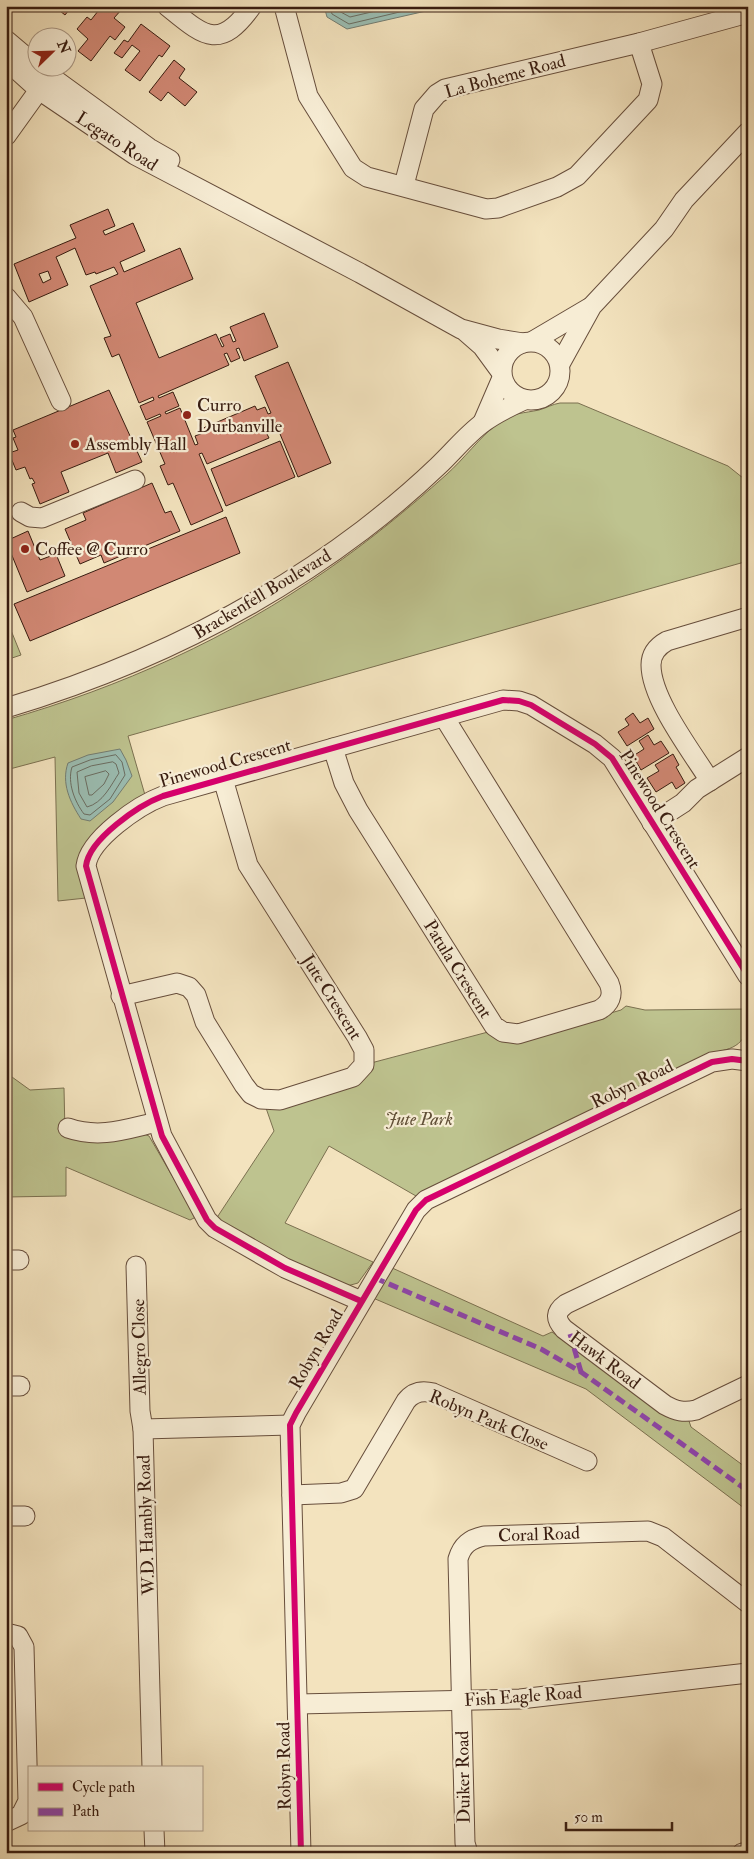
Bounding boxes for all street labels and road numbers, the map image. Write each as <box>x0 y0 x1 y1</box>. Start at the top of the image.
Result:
street label: La Boheme Road <box>442 49 568 104</box>
street label: Legato Road <box>72 107 162 176</box>
street label: Brackenfell Boulevard <box>189 544 336 645</box>
street label: Pinewood Crescent <box>157 734 294 793</box>
street label: Pinewood Crescent <box>614 745 705 873</box>
street label: Patula Crescent <box>418 916 497 1023</box>
street label: Jute Crescent <box>296 949 367 1044</box>
street label: Robyn Road <box>587 1055 677 1114</box>
street label: Allegro Close <box>127 1298 152 1396</box>
street label: Robyn Road <box>284 1305 349 1393</box>
street label: Hawk Road <box>565 1326 645 1395</box>
street label: Robyn Park Close <box>426 1385 553 1456</box>
street label: W.D. Hambly Road <box>133 1454 160 1597</box>
street label: Coral Road <box>498 1522 581 1547</box>
street label: Fish Eagle Road <box>463 1681 583 1712</box>
street label: Robyn Road <box>272 1721 297 1811</box>
street label: Duiker Road <box>451 1730 476 1824</box>

